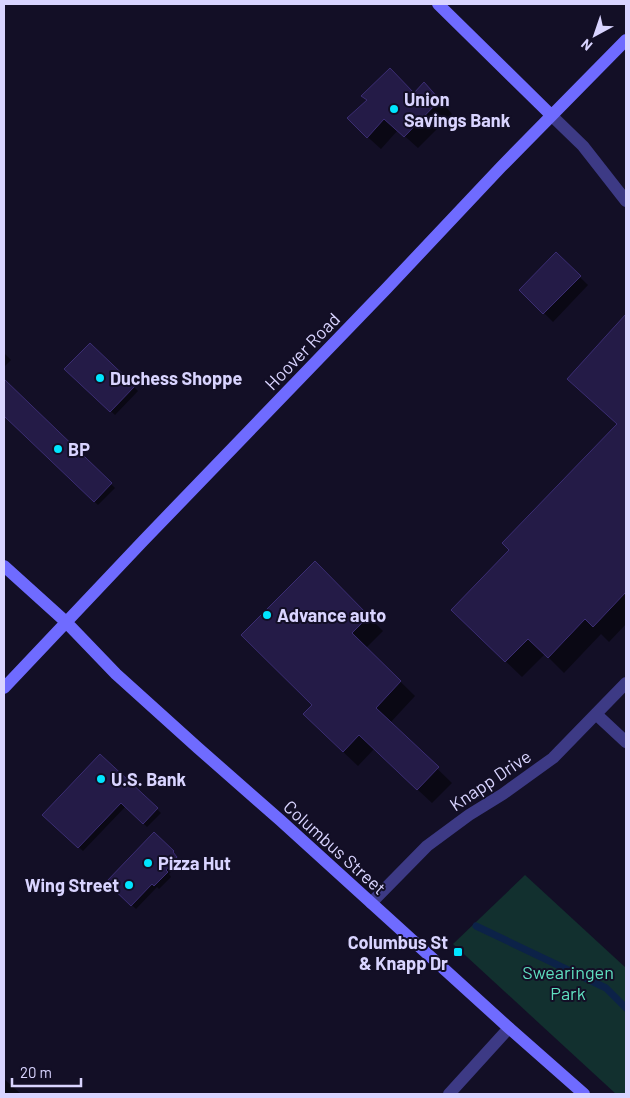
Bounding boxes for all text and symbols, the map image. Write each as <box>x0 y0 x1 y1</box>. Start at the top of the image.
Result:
north arrow <box>570 10 620 60</box>
text: N <box>577 36 595 55</box>
place label: Union Savings Bank <box>404 88 511 131</box>
marker: Union Savings Bank <box>388 103 400 115</box>
street label: Hoover Road <box>260 308 344 394</box>
place label: Duchess Shoppe <box>110 367 242 389</box>
marker: Duchess Shoppe <box>94 372 106 384</box>
place label: BP <box>68 438 90 460</box>
marker: BP <box>52 443 64 455</box>
place label: Advance auto <box>277 604 386 626</box>
marker: Advance auto <box>261 609 273 621</box>
street label: Knapp Drive <box>445 745 535 815</box>
place label: U.S. Bank <box>111 768 187 790</box>
marker: U.S. Bank <box>95 773 107 785</box>
street label: Columbus Street <box>279 795 391 899</box>
place label: Pizza Hut <box>158 852 231 874</box>
marker: Pizza Hut <box>142 857 154 869</box>
place label: Wing Street <box>25 874 119 896</box>
marker: Wing Street <box>123 879 135 891</box>
place label: Columbus St & Knapp Dr <box>348 931 448 974</box>
marker: Columbus St & Knapp Dr <box>452 946 464 958</box>
park label: Swearingen Park <box>522 961 614 1004</box>
scale bar <box>12 1056 81 1088</box>
text: 20 m <box>20 1063 52 1081</box>

